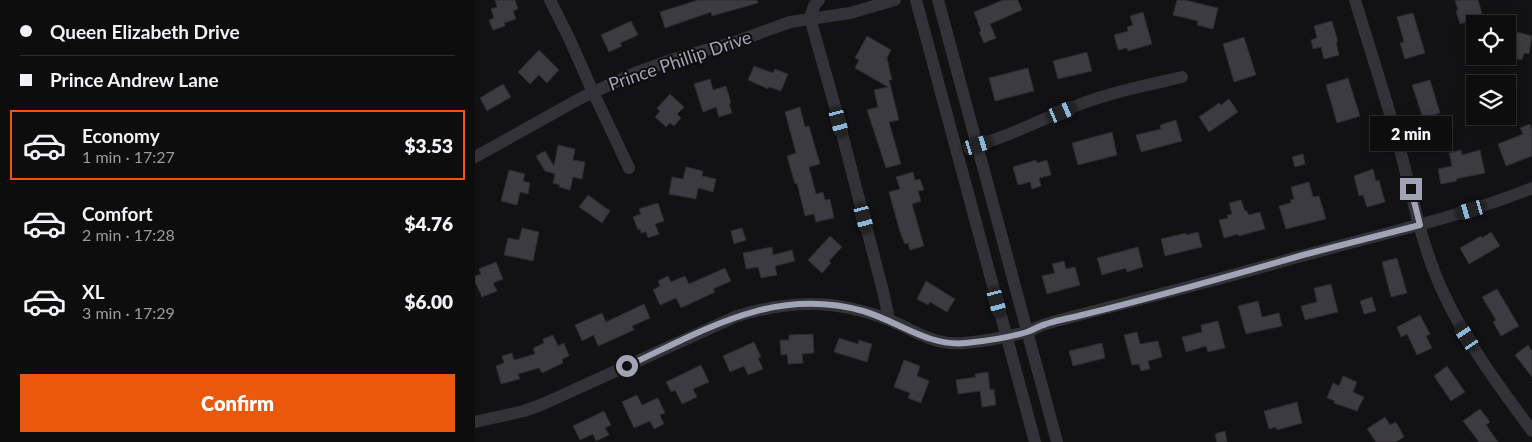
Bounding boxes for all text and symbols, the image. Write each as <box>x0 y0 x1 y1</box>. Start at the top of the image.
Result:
map controls <box>1466 15 1516 125</box>
button: locate <box>1466 15 1516 65</box>
text: Queen Elizabeth Drive <box>50 20 240 43</box>
street label: Prince Phillip Drive <box>605 25 754 95</box>
text: Prince Andrew Lane <box>50 68 219 91</box>
button: layers <box>1466 75 1516 125</box>
car <box>1045 99 1078 125</box>
car <box>827 106 850 138</box>
callout: 2 min <box>1370 116 1452 152</box>
icon: car <box>22 123 67 168</box>
text: Economy <box>82 124 160 147</box>
text: 2 min <box>1391 124 1431 143</box>
car <box>961 133 994 157</box>
text: $3.53 <box>404 134 453 157</box>
text: 1 min · 17:27 <box>82 147 175 166</box>
route end <box>1400 178 1422 200</box>
car <box>1454 199 1487 221</box>
icon: car <box>22 201 67 246</box>
text: Comfort <box>82 202 153 225</box>
car <box>852 202 875 234</box>
text: $4.76 <box>404 212 453 235</box>
text: 2 min · 17:28 <box>82 225 175 244</box>
icon: car <box>22 279 67 324</box>
text: XL <box>82 280 105 303</box>
car <box>985 286 1008 318</box>
text: $6.00 <box>404 290 453 313</box>
text: 3 min · 17:29 <box>82 303 175 322</box>
car <box>1452 320 1481 354</box>
route start <box>616 355 638 377</box>
button: Confirm <box>20 374 455 432</box>

